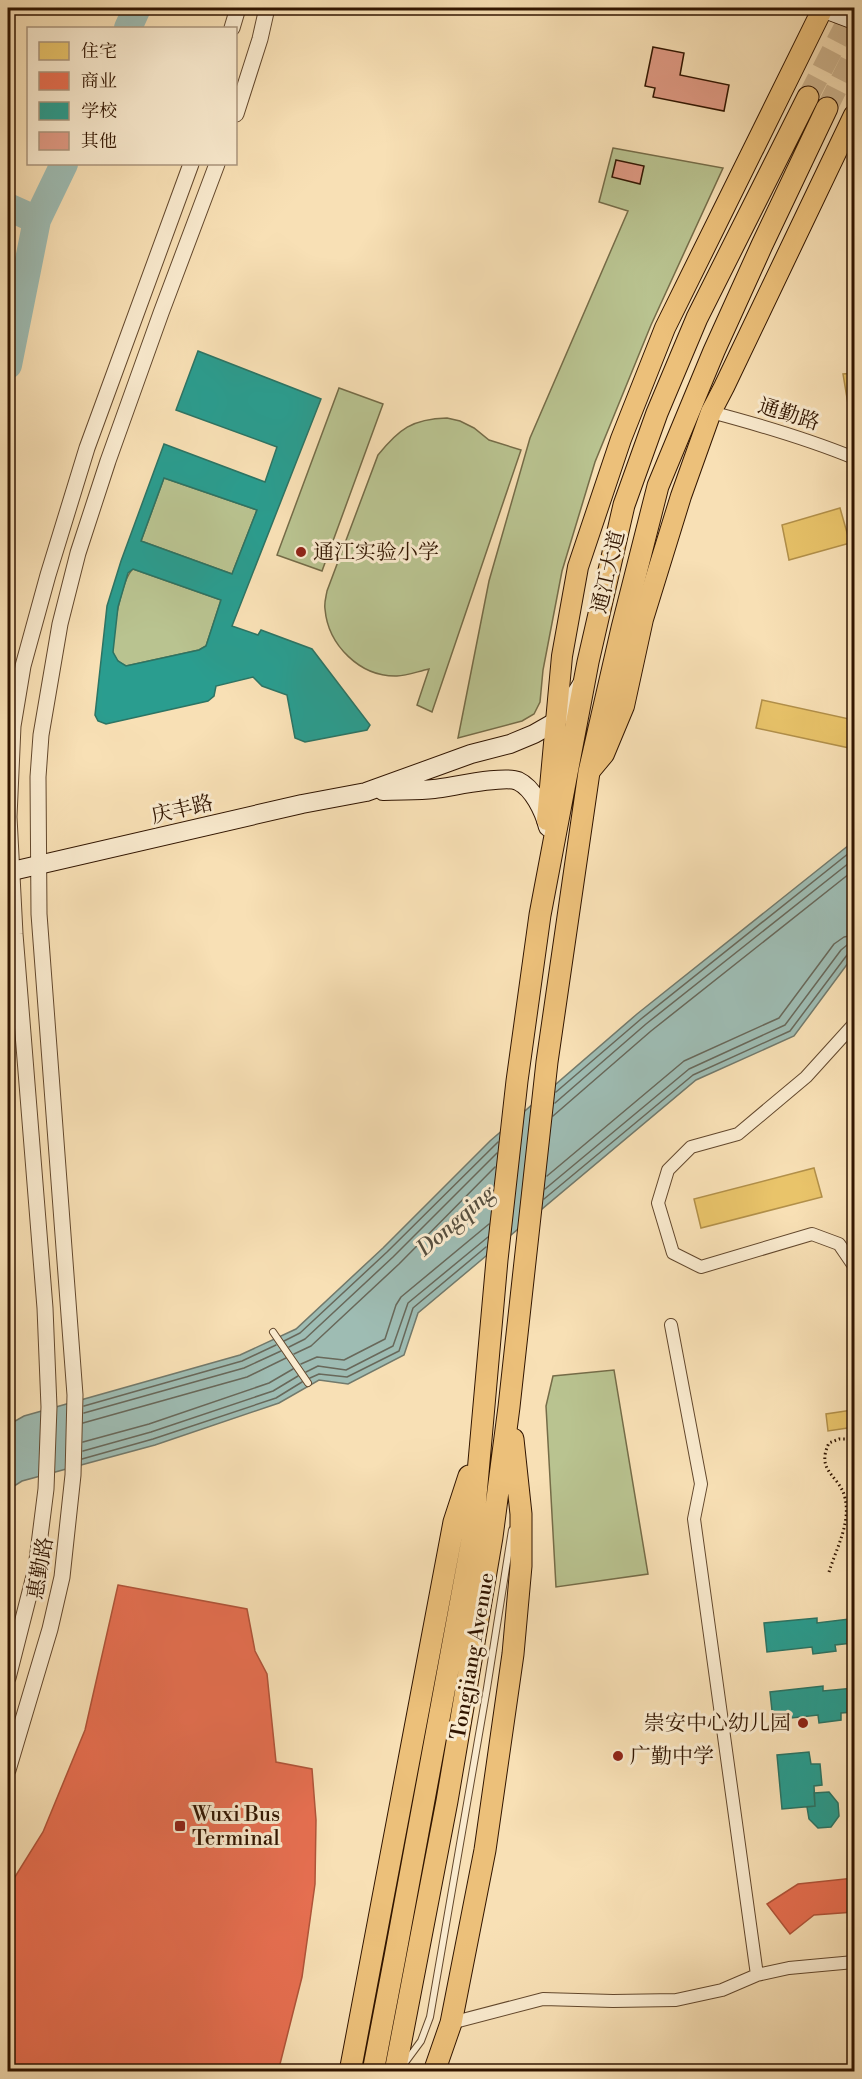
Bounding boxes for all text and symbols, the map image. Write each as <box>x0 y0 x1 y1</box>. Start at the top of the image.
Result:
legend <box>27 27 237 165</box>
text: 住宅 <box>81 40 117 63</box>
text: 商业 <box>81 70 117 93</box>
text: 学校 <box>81 100 117 123</box>
text: 其他 <box>81 130 117 153</box>
street label: 通勤路 <box>755 393 823 437</box>
street label: 通江大道 <box>587 528 631 616</box>
place label: 通江实验小学 <box>313 540 439 566</box>
marker: 通江实验小学 <box>294 545 308 559</box>
street label: 庆丰路 <box>149 790 216 830</box>
water label: Dongqing <box>411 1179 502 1263</box>
street label: 惠勤路 <box>23 1535 59 1601</box>
street label: Tongjiang Avenue <box>445 1570 501 1742</box>
place label: 崇安中心幼儿园 <box>644 1711 791 1737</box>
marker: 崇安中心幼儿园 <box>796 1716 810 1730</box>
place label: 广勤中学 <box>630 1744 714 1770</box>
marker: 广勤中学 <box>611 1749 625 1763</box>
place label: Wuxi Bus Terminal <box>191 1802 280 1852</box>
marker: Wuxi Bus Terminal <box>173 1819 187 1833</box>

